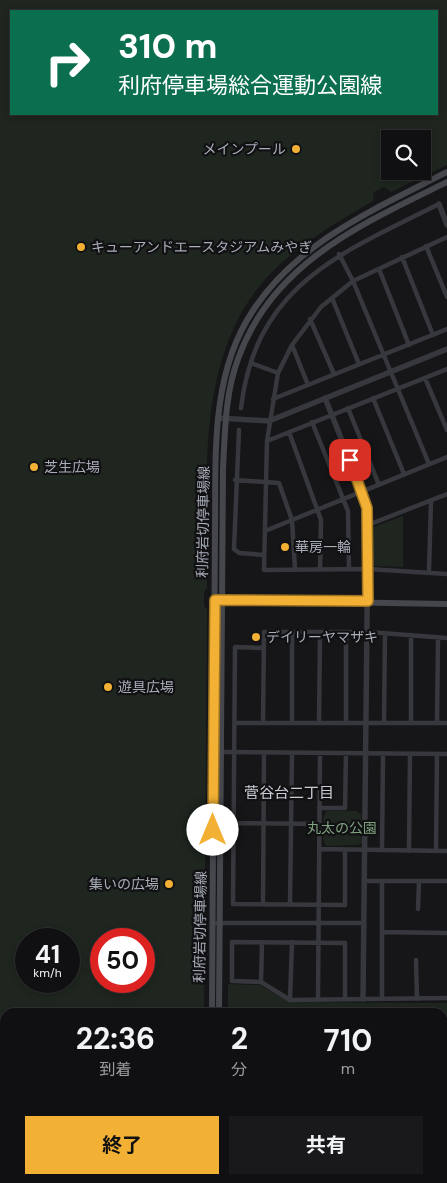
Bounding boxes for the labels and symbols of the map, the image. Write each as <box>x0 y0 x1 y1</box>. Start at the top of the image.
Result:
place label: メインプール <box>202 140 286 158</box>
marker: メインプール <box>290 143 302 155</box>
place label: キューアンドエースタジアムみやぎ <box>91 238 312 256</box>
marker: キューアンドエースタジアムみやぎ <box>75 241 87 253</box>
pin <box>329 439 371 481</box>
place label: 芝生広場 <box>44 458 100 476</box>
marker: 芝生広場 <box>28 461 40 473</box>
street label: 利府岩切停車場線 <box>193 466 213 578</box>
place label: 華房一輪 <box>295 538 351 556</box>
marker: 華房一輪 <box>279 541 291 553</box>
place label: デイリーヤマザキ <box>266 628 378 646</box>
marker: デイリーヤマザキ <box>250 631 262 643</box>
place label: 遊具広場 <box>118 678 174 696</box>
marker: 遊具広場 <box>102 681 114 693</box>
district label: 菅谷台二丁目 <box>244 783 334 803</box>
position arrow <box>186 803 238 855</box>
park label: 丸太の公園 <box>307 819 377 837</box>
street label: 利府岩切停車場線 <box>190 871 210 983</box>
place label: 集いの広場 <box>89 875 159 893</box>
marker: 集いの広場 <box>163 878 175 890</box>
speed limit sign: 50 <box>90 928 155 993</box>

